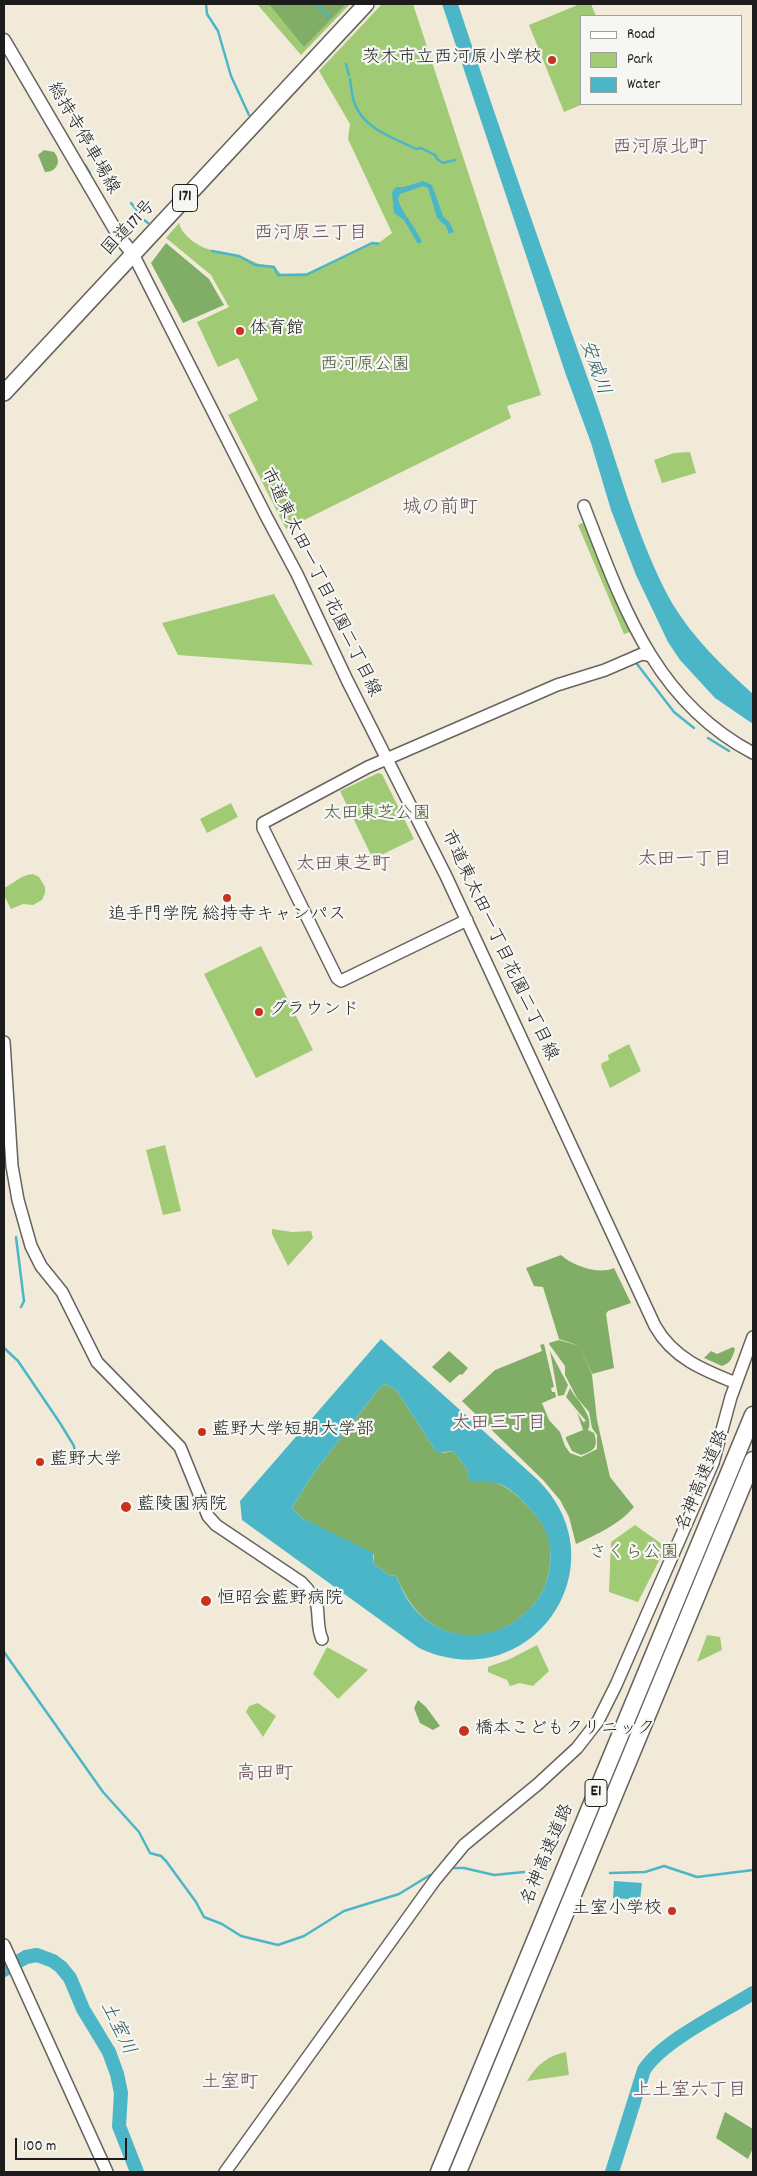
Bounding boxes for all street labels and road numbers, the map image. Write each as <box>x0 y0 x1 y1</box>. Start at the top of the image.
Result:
street label: 総持寺停車場線 <box>41 79 123 199</box>
road number: 171 <box>172 184 198 212</box>
street label: 国道171号 <box>99 196 161 262</box>
street label: 市道東太田一丁目花園二丁目線 <box>254 465 384 701</box>
street label: 市道東太田一丁目花園二丁目線 <box>435 827 561 1065</box>
street label: 名神高速道路 <box>673 1427 735 1535</box>
road number: E1 <box>585 1780 607 1806</box>
street label: 名神高速道路 <box>518 1801 580 1909</box>

